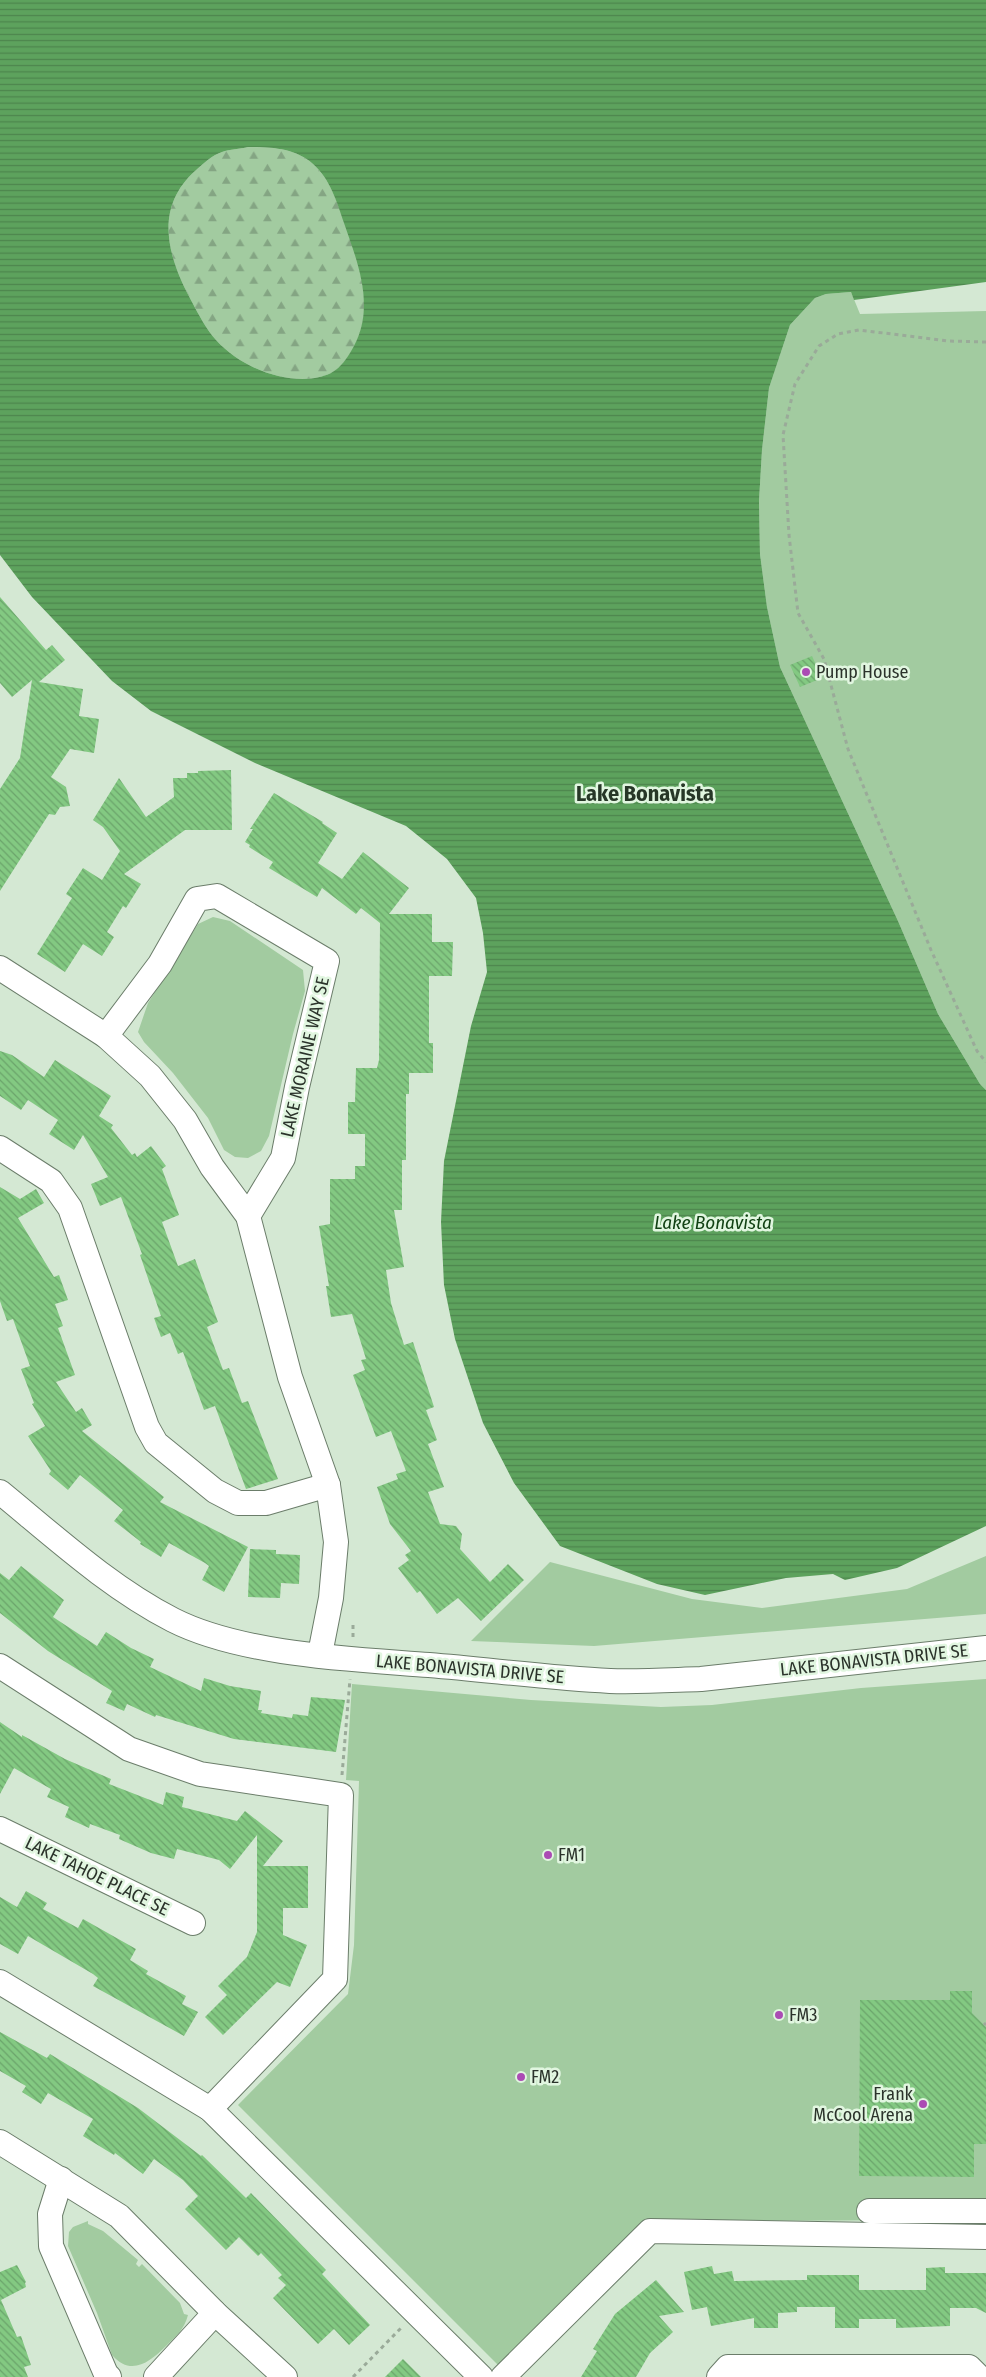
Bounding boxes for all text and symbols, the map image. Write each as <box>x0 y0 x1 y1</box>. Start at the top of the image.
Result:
place label: Pump House <box>816 661 909 683</box>
marker: Pump House <box>800 666 812 678</box>
district label: Lake Bonavista <box>576 780 714 807</box>
street label: LAKE MORAINE WAY SE <box>276 975 334 1139</box>
water label: Lake Bonavista <box>654 1211 772 1234</box>
street label: LAKE BONAVISTA DRIVE SE <box>779 1639 969 1681</box>
street label: LAKE BONAVISTA DRIVE SE <box>375 1650 565 1688</box>
street label: LAKE TAHOE PLACE SE <box>21 1832 173 1920</box>
place label: FM1 <box>558 1844 585 1866</box>
marker: FM1 <box>542 1849 554 1861</box>
place label: FM3 <box>789 2004 817 2026</box>
marker: FM3 <box>773 2009 785 2021</box>
place label: FM2 <box>531 2066 559 2088</box>
marker: FM2 <box>515 2071 527 2083</box>
place label: Frank McCool Arena <box>813 2083 914 2126</box>
marker: Frank McCool Arena <box>917 2098 929 2110</box>

